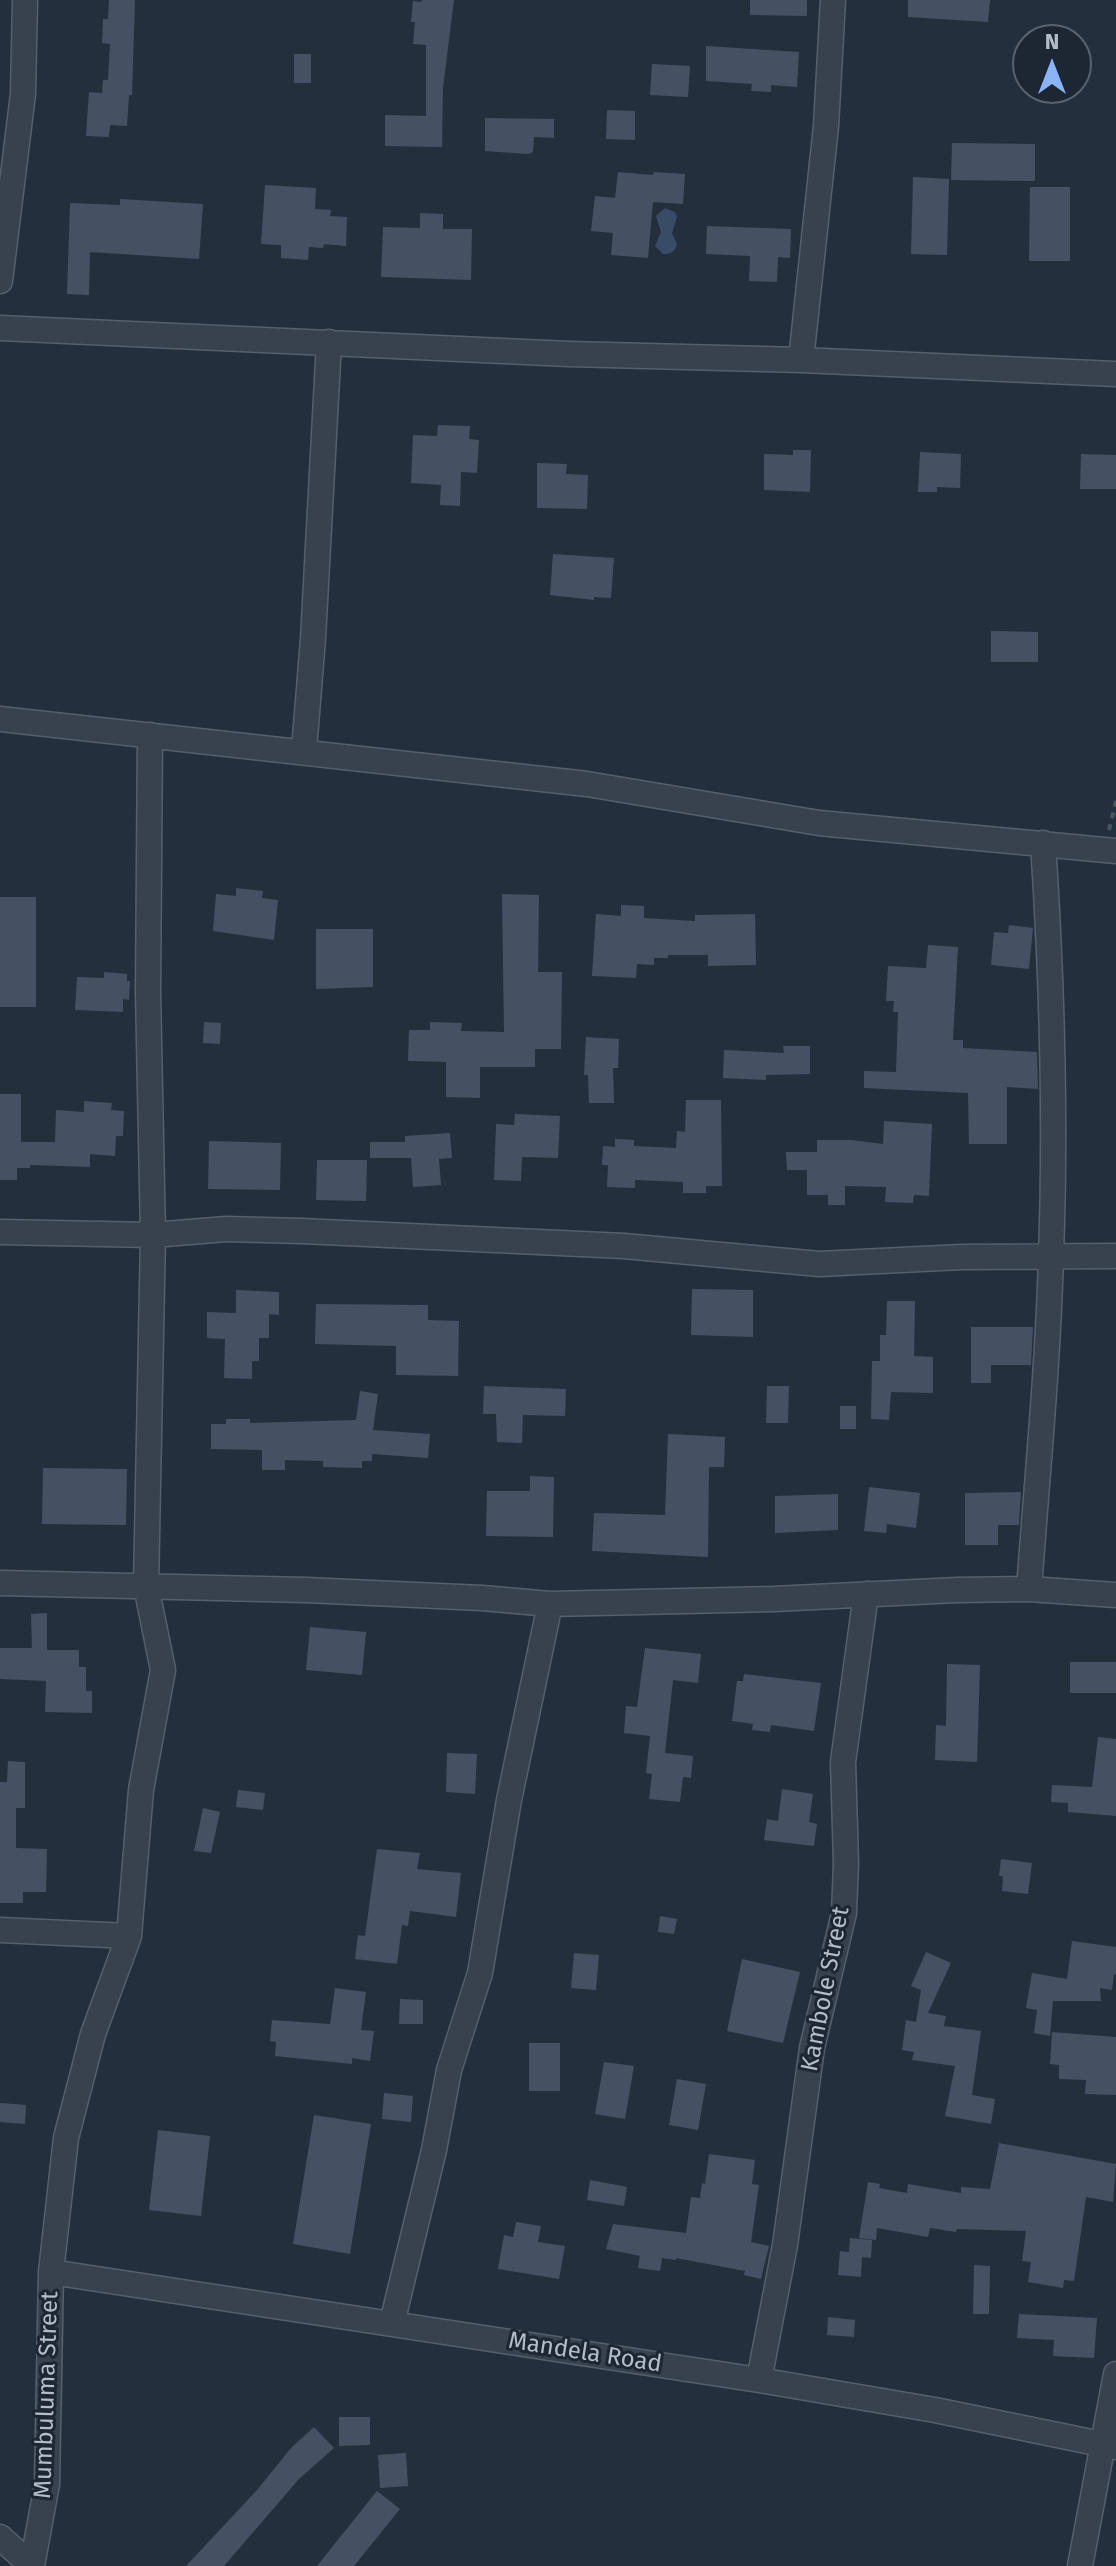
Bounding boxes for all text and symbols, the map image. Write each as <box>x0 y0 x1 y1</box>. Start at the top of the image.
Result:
north arrow <box>1012 24 1092 104</box>
text: N <box>1045 28 1059 55</box>
street label: Kambole Street <box>796 1904 856 2074</box>
street label: Mumbuluma Street <box>29 2291 65 2499</box>
street label: Mandela Road <box>506 2327 664 2379</box>

